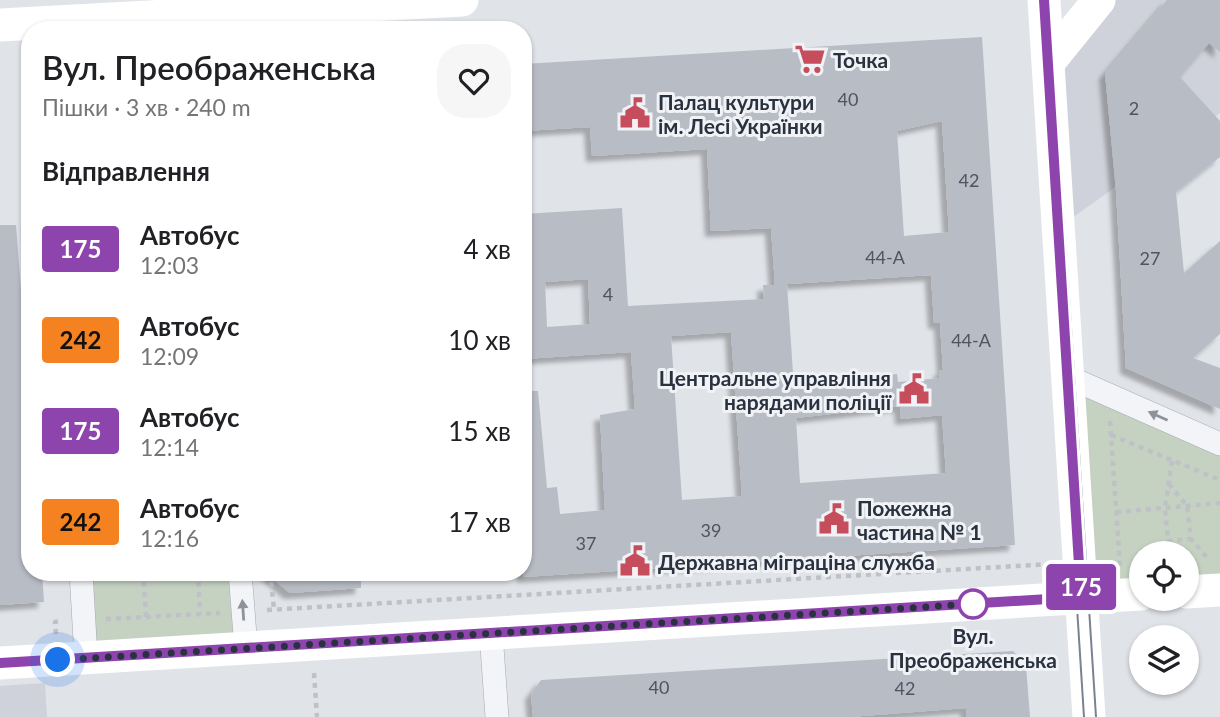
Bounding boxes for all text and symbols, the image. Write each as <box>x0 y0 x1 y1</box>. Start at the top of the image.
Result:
supermarket icon: Точка <box>793 42 827 76</box>
button: heart <box>437 44 511 118</box>
text: Вул. Преображенська <box>42 47 376 87</box>
place label: Точка <box>833 47 888 72</box>
house number: 40 <box>838 88 858 110</box>
place label: Палац культури ім. Лесі Українки <box>658 89 823 138</box>
text: Пішки · 3 хв · 240 m <box>42 93 251 121</box>
public building icon: Палац культури ім. Лесі Українки <box>618 96 652 130</box>
house number: 2 <box>1129 97 1139 119</box>
text: Відправлення <box>42 155 210 187</box>
house number: 42 <box>959 169 979 191</box>
text: Автобус <box>140 219 239 251</box>
text: 4 хв <box>463 233 511 265</box>
text: 175 <box>60 234 101 263</box>
house number: 44-А <box>865 246 906 268</box>
house number: 27 <box>1140 247 1160 269</box>
text: 12:03 <box>140 251 199 279</box>
house number: 4 <box>603 283 613 305</box>
text: Автобус <box>140 310 239 342</box>
text: 10 хв <box>448 324 511 356</box>
text: 242 <box>60 325 101 354</box>
house number: 44-А <box>951 329 992 351</box>
text: 12:09 <box>140 342 199 370</box>
place label: Центральне управління нарядами поліції <box>659 365 892 414</box>
public building icon: Центральне управління нарядами поліції <box>897 372 931 406</box>
text: Автобус <box>140 401 239 433</box>
one-way arrow <box>1148 410 1168 422</box>
text: 15 хв <box>448 415 511 447</box>
text: 175 <box>60 416 101 445</box>
text: 12:14 <box>140 433 199 461</box>
text: Автобус <box>140 492 239 524</box>
place label: Пожежна частина № 1 <box>857 495 982 544</box>
public building icon: Пожежна частина № 1 <box>817 502 851 536</box>
text: 17 хв <box>448 506 511 538</box>
text: 242 <box>60 507 101 536</box>
house number: 39 <box>701 519 721 541</box>
text: 12:16 <box>140 524 199 552</box>
house number: 37 <box>576 532 596 554</box>
map controls <box>1129 541 1199 695</box>
button: locate <box>1129 541 1199 611</box>
public building icon: Державна міграціна служба <box>618 544 652 578</box>
place label: Державна міграціна служба <box>658 549 935 574</box>
line badge: 175 <box>1041 564 1121 610</box>
text: 175 <box>1060 572 1102 601</box>
marker: Вул. Преображенська <box>958 589 988 619</box>
one-way arrow <box>237 599 248 621</box>
place label: Вул. Преображенська <box>889 623 1057 672</box>
button: layers <box>1129 625 1199 695</box>
your location <box>40 642 75 677</box>
house number: 40 <box>649 676 669 698</box>
house number: 42 <box>895 677 915 699</box>

